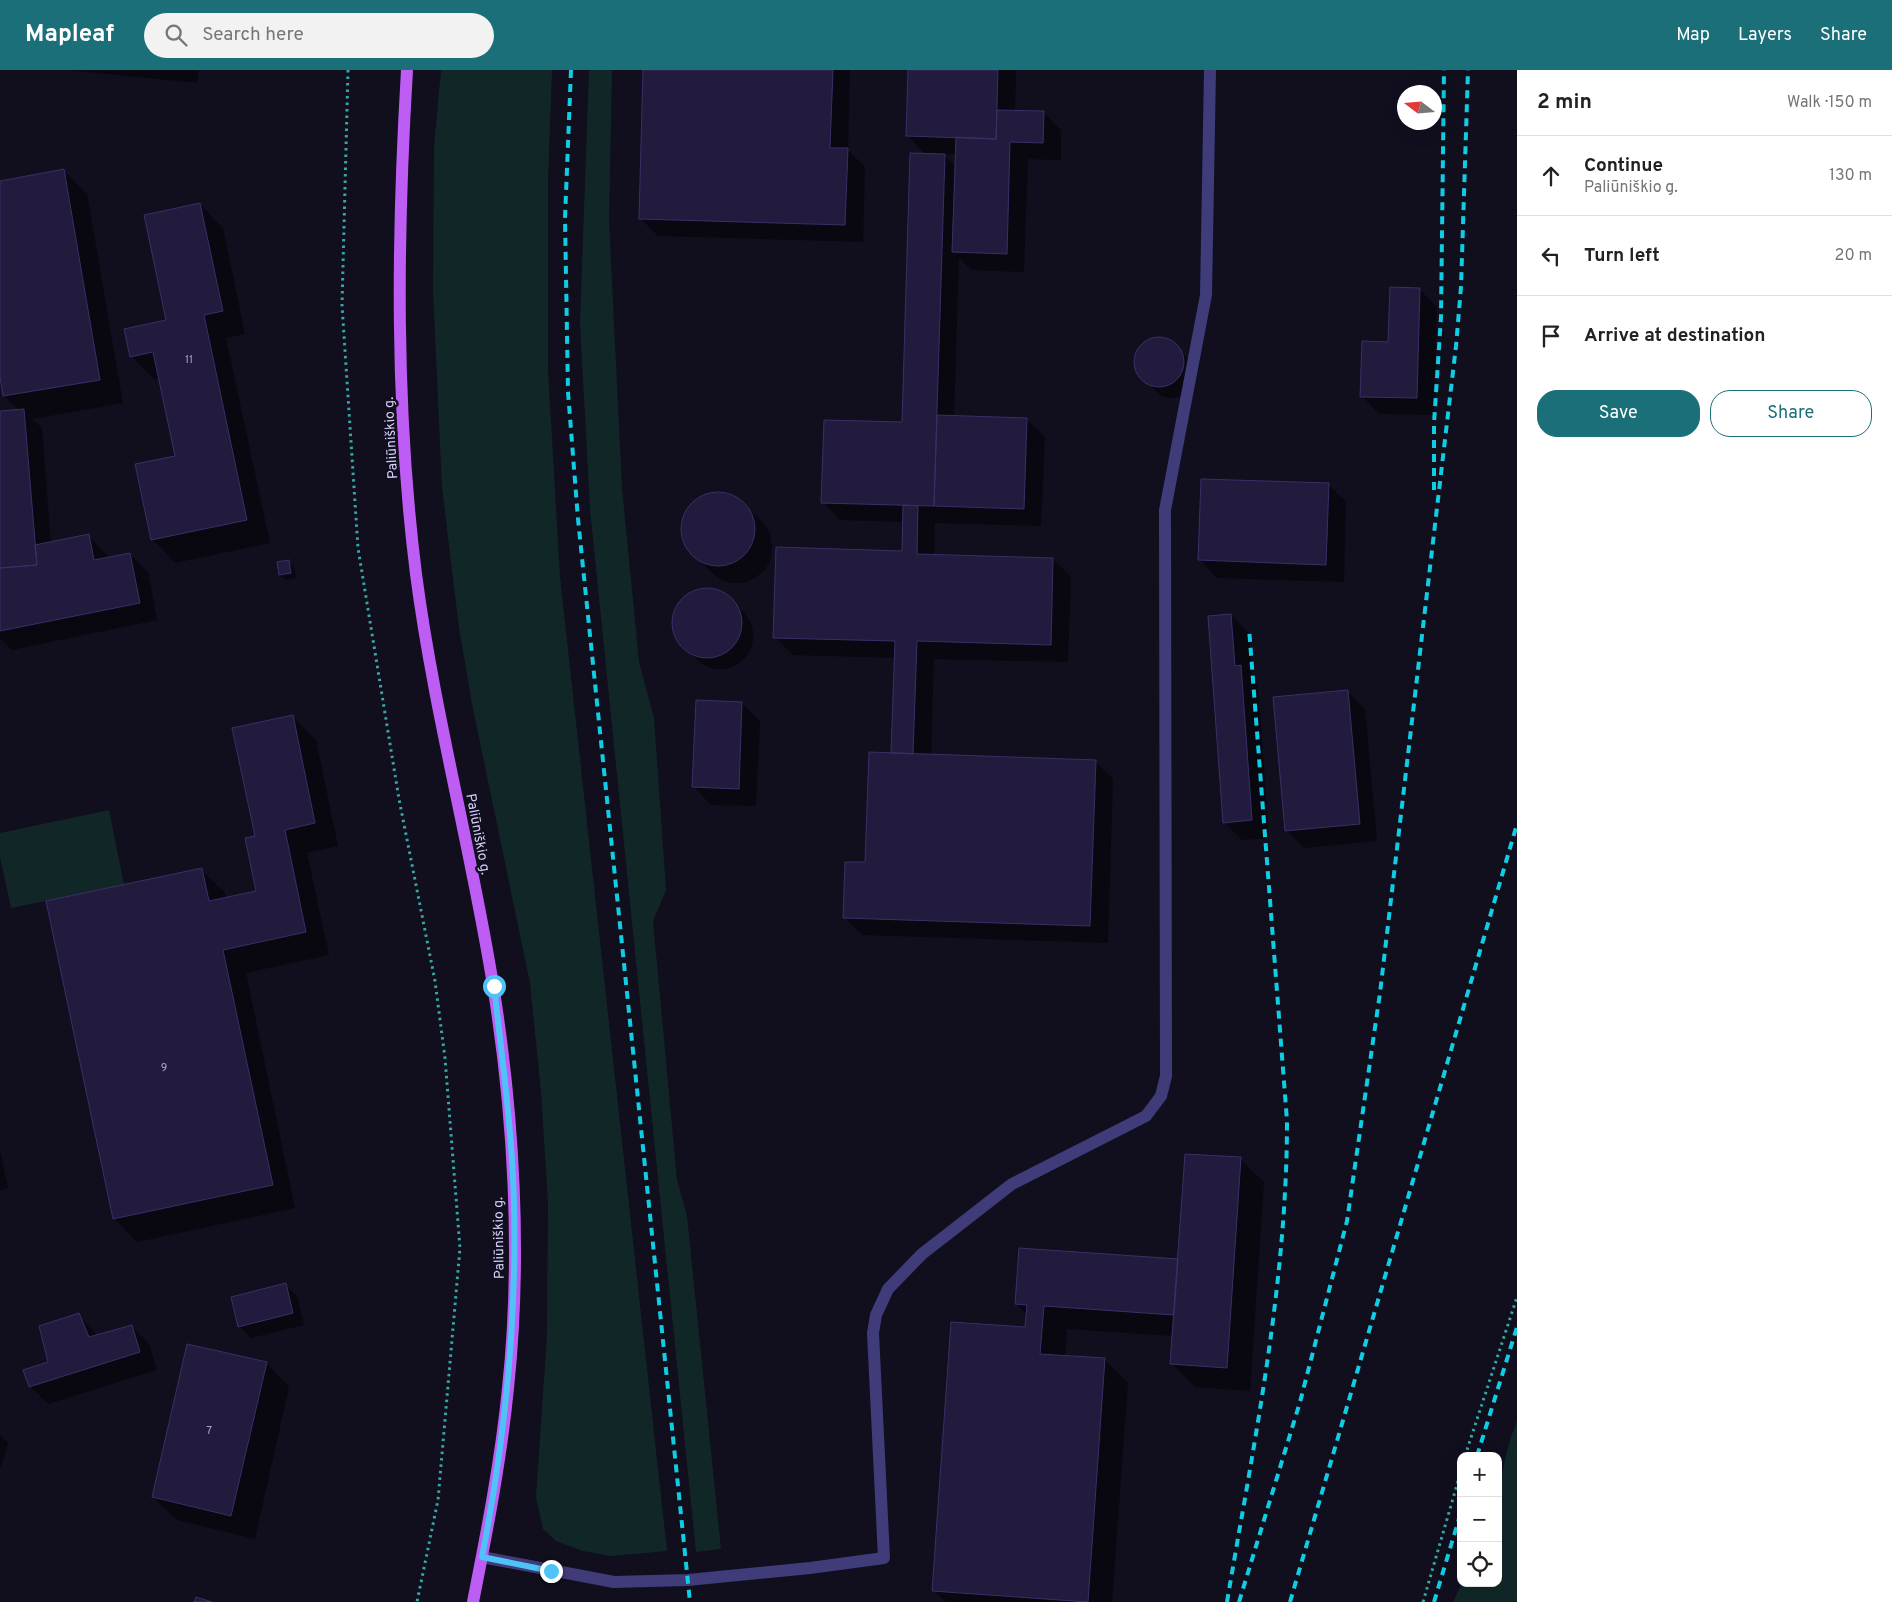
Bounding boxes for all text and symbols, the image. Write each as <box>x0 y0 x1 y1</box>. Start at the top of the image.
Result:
search box <box>144 13 494 58</box>
text: Mapleaf <box>25 20 114 50</box>
icon: search <box>162 21 190 49</box>
text: Search here <box>202 23 304 47</box>
text: Map <box>1676 24 1710 47</box>
text: Layers <box>1738 24 1792 47</box>
text: Share <box>1820 24 1867 47</box>
north arrow <box>1397 85 1442 130</box>
text: 2 min <box>1537 89 1592 116</box>
text: Walk · 150 m <box>1787 93 1872 113</box>
text: Continue <box>1584 154 1663 178</box>
icon: ahead <box>1537 162 1565 190</box>
text: 130 m <box>1829 166 1872 186</box>
text: Paliūniškio g. <box>1584 178 1678 198</box>
icon: left <box>1537 242 1565 270</box>
text: Turn left <box>1584 244 1660 268</box>
text: 20 m <box>1835 246 1872 266</box>
icon: arrive <box>1537 322 1565 350</box>
text: Arrive at destination <box>1584 324 1765 348</box>
house number: 11 <box>185 353 193 367</box>
button: Save <box>1537 390 1700 437</box>
button: Share <box>1710 390 1872 437</box>
street label: Paliūniškio g. <box>381 396 402 479</box>
street label: Paliūniškio g. <box>461 792 494 876</box>
route start <box>483 975 506 998</box>
house number: 9 <box>161 1061 167 1075</box>
street label: Paliūniškio g. <box>490 1197 509 1279</box>
house number: 7 <box>206 1424 212 1438</box>
map controls <box>1457 1452 1502 1587</box>
button: + <box>1457 1452 1502 1497</box>
button: − <box>1457 1497 1502 1542</box>
button: locate <box>1457 1542 1502 1587</box>
route end <box>540 1560 563 1583</box>

